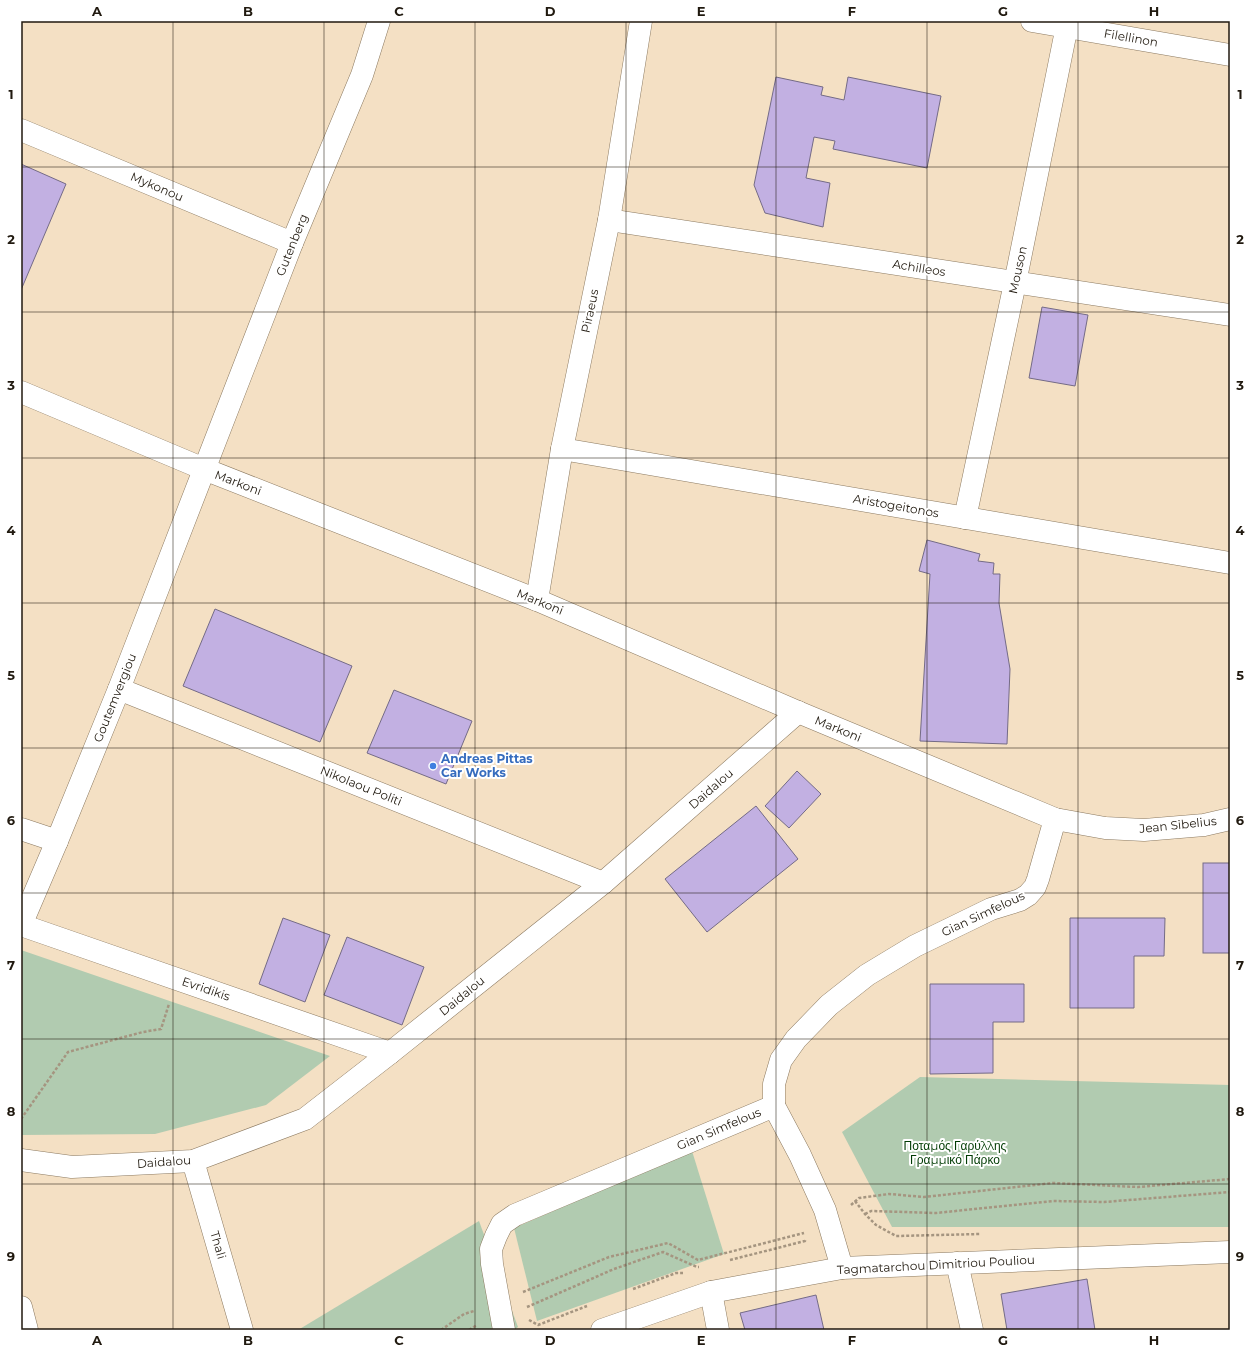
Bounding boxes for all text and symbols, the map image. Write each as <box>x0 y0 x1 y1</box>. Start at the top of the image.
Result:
text: A <box>91 3 103 19</box>
text: B <box>243 3 253 19</box>
text: C <box>394 3 404 19</box>
text: D <box>545 3 556 19</box>
text: E <box>697 3 706 19</box>
text: F <box>848 3 856 19</box>
text: G <box>998 3 1008 19</box>
text: H <box>1149 3 1159 19</box>
street label: Filellinon <box>1103 25 1159 50</box>
text: 1 <box>8 86 14 102</box>
text: 1 <box>1237 86 1243 102</box>
street label: Mykonou <box>128 169 186 204</box>
street label: Gutenberg <box>272 212 311 278</box>
text: 2 <box>7 231 15 247</box>
text: 2 <box>1236 231 1244 247</box>
street label: Mouson <box>1005 245 1030 295</box>
street label: Achilleos <box>891 256 947 279</box>
street label: Piraeus <box>578 287 601 334</box>
text: 3 <box>6 377 15 393</box>
text: 3 <box>1235 377 1244 393</box>
street label: Markoni <box>213 467 264 498</box>
street label: Aristogeitonos <box>852 491 940 520</box>
text: 4 <box>7 522 16 538</box>
text: 4 <box>1236 522 1245 538</box>
street label: Markoni <box>515 585 566 618</box>
street label: Goutemvergiou <box>90 651 139 744</box>
text: 5 <box>7 667 15 683</box>
text: 5 <box>1236 667 1244 683</box>
street label: Markoni <box>813 712 864 745</box>
place label: Andreas Pittas Car Works <box>440 751 533 780</box>
marker: Andreas Pittas Car Works <box>428 761 438 771</box>
street label: Nikolaou Politi <box>318 762 404 809</box>
street label: Daidalou <box>685 765 736 812</box>
text: 6 <box>7 812 16 828</box>
text: 6 <box>1236 812 1245 828</box>
street label: Jean Sibelius <box>1137 813 1218 836</box>
street label: Gian Simfelous <box>939 888 1027 939</box>
text: 7 <box>7 957 15 973</box>
text: 7 <box>1236 957 1244 973</box>
street label: Evridikis <box>180 973 232 1004</box>
street label: Daidalou <box>436 973 487 1019</box>
text: 8 <box>7 1103 16 1119</box>
text: 8 <box>1236 1103 1245 1119</box>
street label: Gian Simfelous <box>674 1104 763 1153</box>
park label: Ποταμός Γαρύλλης Γραμμικό Πάρκο <box>904 1138 1007 1167</box>
street label: Daidalou <box>136 1152 192 1171</box>
street label: Thali <box>207 1229 230 1261</box>
text: 9 <box>7 1248 15 1264</box>
text: 9 <box>1236 1248 1244 1264</box>
street label: Tagmatarchou Dimitriou Pouliou <box>837 1252 1035 1277</box>
text: A <box>91 1332 103 1348</box>
text: B <box>243 1332 253 1348</box>
text: C <box>394 1332 404 1348</box>
text: D <box>545 1332 556 1348</box>
text: E <box>697 1332 706 1348</box>
text: F <box>848 1332 856 1348</box>
text: G <box>998 1332 1008 1348</box>
text: H <box>1149 1332 1159 1348</box>

